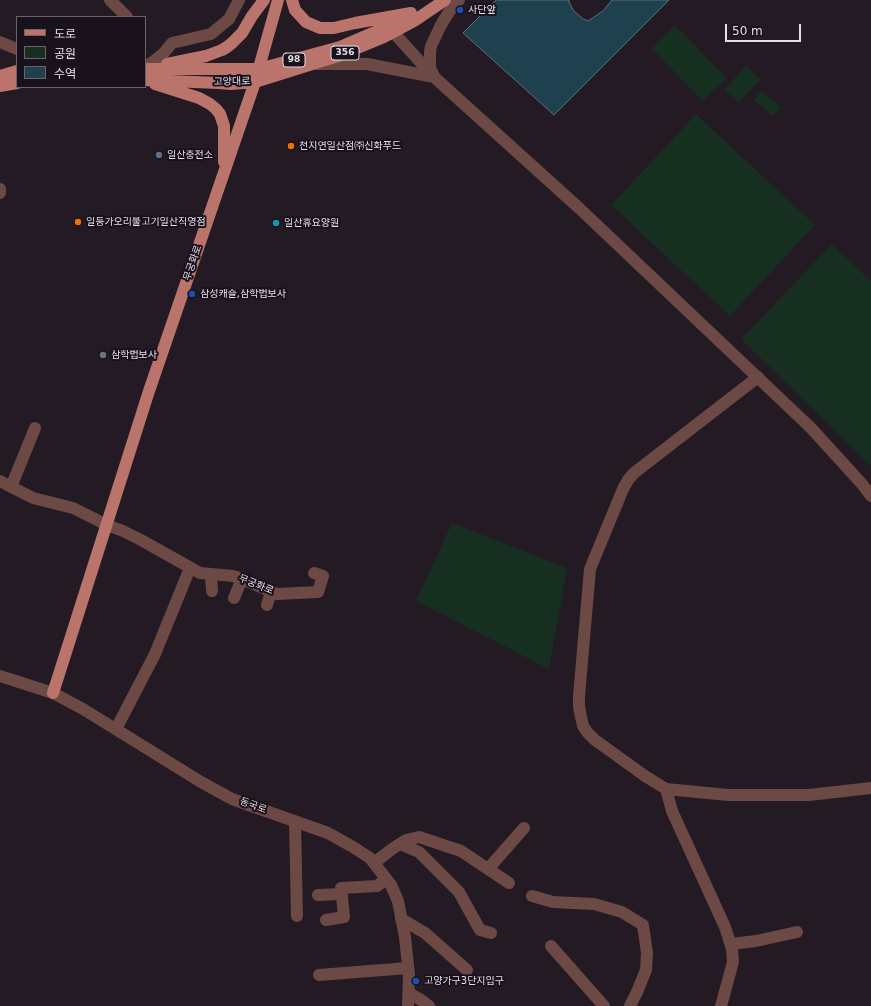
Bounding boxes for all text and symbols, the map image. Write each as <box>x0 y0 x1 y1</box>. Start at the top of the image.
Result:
place label: 사단앞 <box>468 4 496 16</box>
marker: 사단앞 <box>455 5 465 15</box>
legend <box>16 16 146 88</box>
scale bar <box>727 16 803 42</box>
text: 50 m <box>732 24 763 38</box>
text: 도로 <box>54 27 76 41</box>
road number: 356 <box>331 46 359 60</box>
text: 공원 <box>54 47 76 61</box>
road number: 98 <box>283 53 305 67</box>
text: 수역 <box>54 67 76 81</box>
street label: 고양대로 <box>213 76 251 88</box>
place label: 천지연일산점㈜신화푸드 <box>299 140 401 152</box>
marker: 천지연일산점㈜신화푸드 <box>286 141 296 151</box>
place label: 일산충전소 <box>167 149 213 161</box>
marker: 일산충전소 <box>154 150 164 160</box>
place label: 일등가오리불고기일산직영점 <box>86 216 206 228</box>
marker: 일등가오리불고기일산직영점 <box>73 217 83 227</box>
place label: 일산휴요양원 <box>284 217 339 229</box>
marker: 일산휴요양원 <box>271 218 281 228</box>
street label: 무궁화로 <box>181 244 205 282</box>
place label: 삼성캐슬,삼학법보사 <box>200 288 286 300</box>
marker: 삼성캐슬,삼학법보사 <box>187 289 197 299</box>
place label: 삼학법보사 <box>111 349 157 361</box>
marker: 삼학법보사 <box>98 350 108 360</box>
street label: 무궁화로 <box>237 573 275 597</box>
street label: 동국로 <box>238 796 268 816</box>
place label: 고양가구3단지입구 <box>424 975 504 987</box>
marker: 고양가구3단지입구 <box>411 976 421 986</box>

